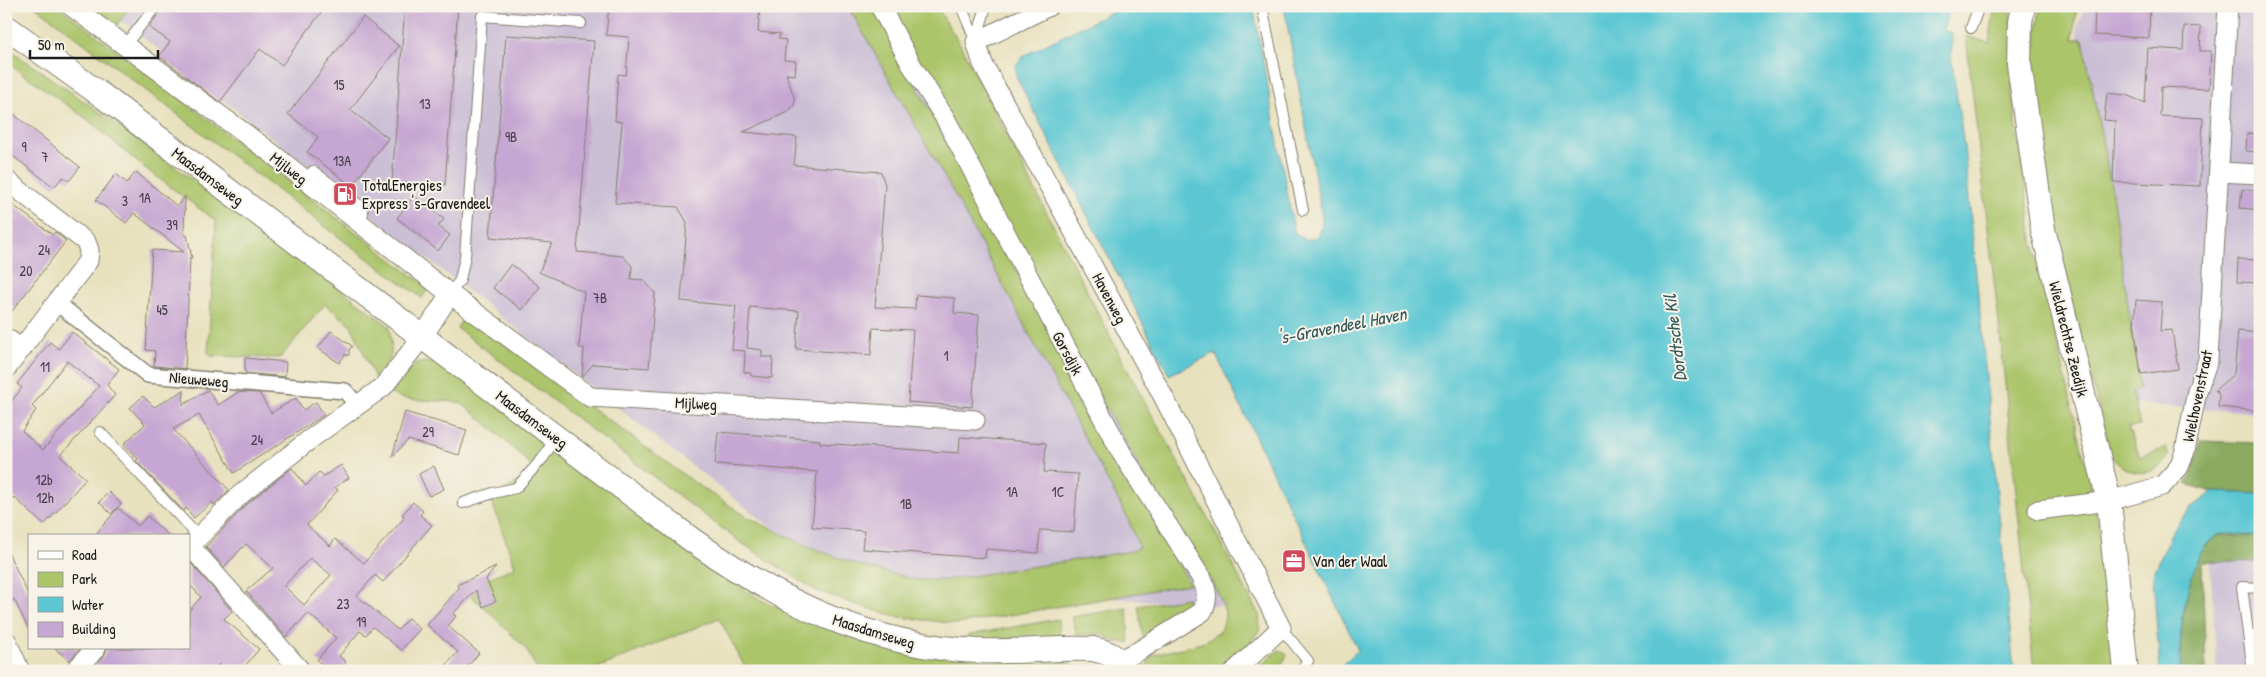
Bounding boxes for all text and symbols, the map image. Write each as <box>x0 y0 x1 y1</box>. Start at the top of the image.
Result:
scale bar <box>30 28 158 60</box>
text: 50 m <box>38 34 65 55</box>
house number: 15 <box>333 75 345 94</box>
house number: 13 <box>419 94 431 113</box>
house number: 9B <box>505 127 517 146</box>
house number: 9 <box>21 137 27 156</box>
street label: Maasdamseweg <box>167 142 249 210</box>
street label: Mijlweg <box>266 146 312 190</box>
house number: 7 <box>42 147 49 166</box>
house number: 13A <box>333 151 351 170</box>
place label: TotalEnergies Express 's-Gravendeel <box>362 174 491 214</box>
fuel station icon: TotalEnergies Express 's-Gravendeel <box>332 181 358 207</box>
house number: 1A <box>139 188 151 207</box>
house number: 3 <box>122 191 128 210</box>
house number: 39 <box>166 215 178 234</box>
house number: 24 <box>38 240 50 259</box>
house number: 20 <box>20 261 32 280</box>
street label: Havenweg <box>1087 269 1133 327</box>
street label: Wieldrechtse Zeedijk <box>2044 279 2094 400</box>
house number: 7B <box>593 288 607 307</box>
water label: Dordtsche Kil <box>1657 292 1692 383</box>
house number: 45 <box>156 300 168 319</box>
water label: 's-Gravendeel Haven <box>1275 300 1410 350</box>
street label: Gorsdijk <box>1047 327 1089 379</box>
house number: 1 <box>943 346 949 365</box>
street label: Wielhovenstraat <box>2177 348 2218 444</box>
house number: 11 <box>40 357 50 376</box>
street label: Nieuweweg <box>168 365 230 393</box>
street label: Maasdamseweg <box>491 385 573 453</box>
street label: Mijlweg <box>674 391 718 415</box>
house number: 29 <box>422 422 434 441</box>
house number: 24 <box>251 430 263 449</box>
house number: 12b <box>35 470 53 489</box>
house number: 1A <box>1006 482 1018 501</box>
house number: 1C <box>1052 482 1065 501</box>
house number: 12h <box>36 488 54 507</box>
house number: 1B <box>900 494 912 513</box>
legend <box>28 534 190 650</box>
text: Road <box>72 544 97 565</box>
office icon: Van der Waal <box>1281 548 1307 574</box>
place label: Van der Waal <box>1312 550 1388 572</box>
text: Park <box>72 568 97 589</box>
text: Water <box>72 594 104 615</box>
house number: 23 <box>337 594 349 613</box>
street label: Maasdamseweg <box>830 608 918 654</box>
house number: 19 <box>356 612 366 631</box>
text: Building <box>72 618 116 639</box>

